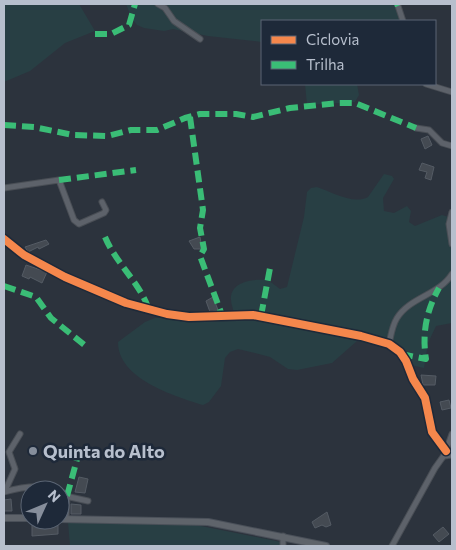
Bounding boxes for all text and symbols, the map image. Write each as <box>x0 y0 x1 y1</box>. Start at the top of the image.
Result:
legend <box>261 20 436 85</box>
text: Ciclovia <box>306 30 359 48</box>
text: Trilha <box>306 55 344 73</box>
place label: Quinta do Alto <box>43 440 165 462</box>
marker: Quinta do Alto <box>27 445 39 457</box>
north arrow <box>20 480 70 530</box>
text: N <box>45 486 64 505</box>

